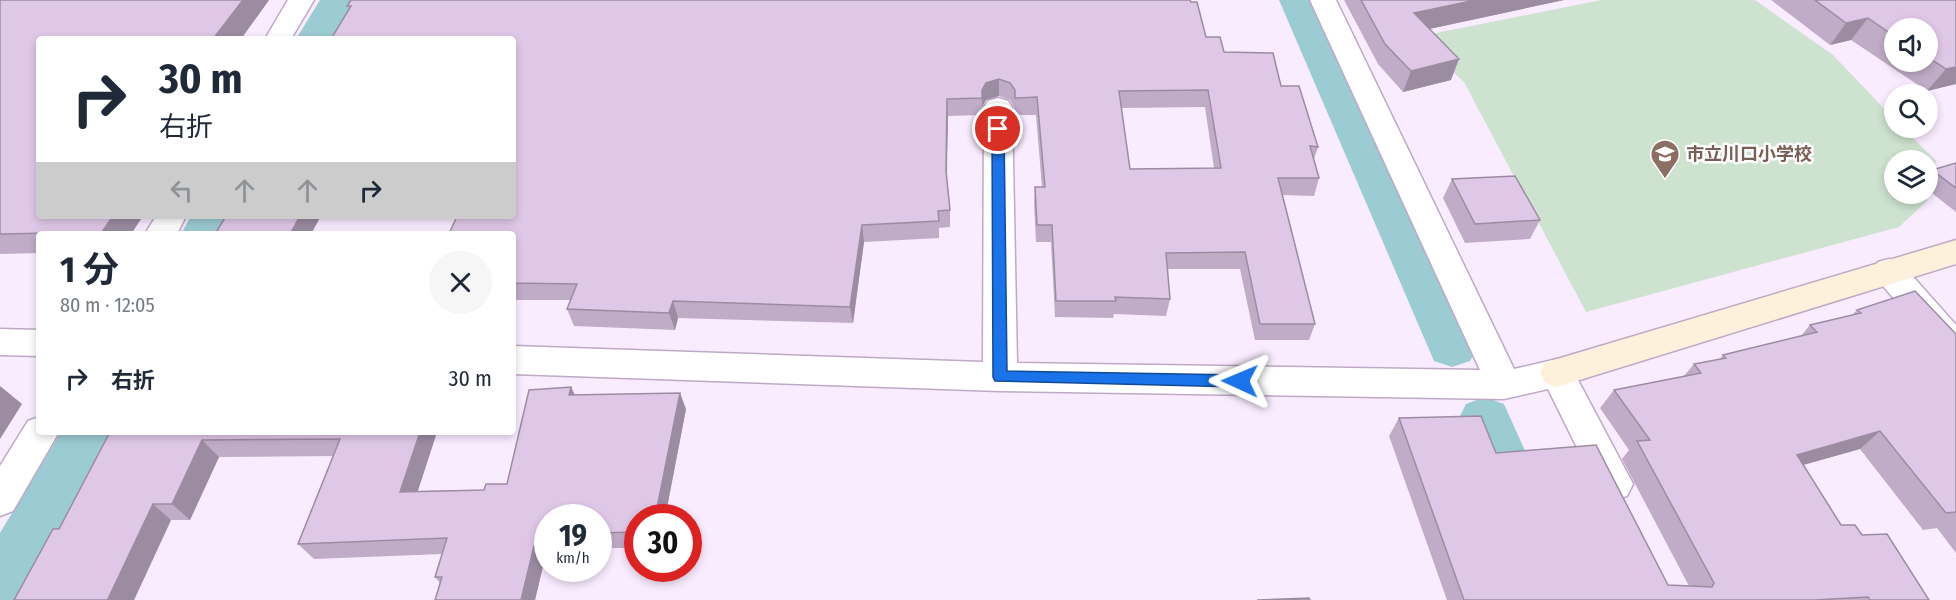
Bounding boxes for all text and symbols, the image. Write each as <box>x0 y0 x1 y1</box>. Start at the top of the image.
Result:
map controls <box>1884 18 1938 204</box>
button: sound <box>1884 18 1938 72</box>
text: 30 m <box>159 54 243 104</box>
icon: right <box>60 60 138 138</box>
button: search <box>1884 84 1938 138</box>
pin <box>972 103 1023 154</box>
text: 右折 <box>159 111 213 143</box>
icon: arrive <box>981 112 1014 145</box>
school or university icon: 市立川口小学校 <box>1649 138 1681 180</box>
place label: 市立川口小学校 <box>1686 143 1812 165</box>
button: layers <box>1884 150 1938 204</box>
icon: left <box>165 174 198 207</box>
icon: ahead <box>228 174 261 207</box>
icon: ahead <box>291 174 324 207</box>
icon: right <box>354 174 387 207</box>
text: 1 分 <box>60 248 119 292</box>
button: close <box>429 251 492 314</box>
text: 80 m · 12:05 <box>60 293 155 317</box>
position arrow <box>1208 349 1272 413</box>
icon: right <box>60 362 93 395</box>
text: 30 m <box>449 365 492 392</box>
text: 右折 <box>111 367 155 394</box>
speed limit sign: 30 <box>624 504 702 582</box>
text: 19 <box>559 518 587 554</box>
text: km/h <box>556 549 590 567</box>

